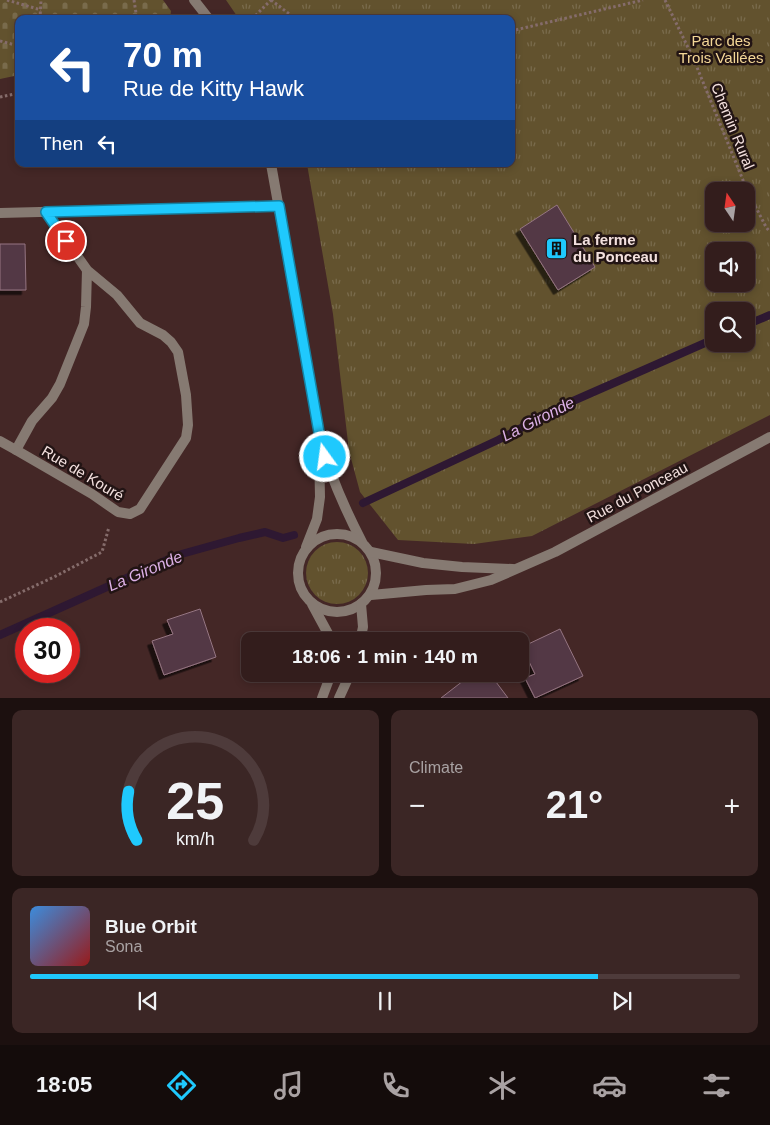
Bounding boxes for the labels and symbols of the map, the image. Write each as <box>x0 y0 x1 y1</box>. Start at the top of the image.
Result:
park label: Parc des Trois Vallées <box>678 32 764 66</box>
street label: Chemin Rural <box>708 80 758 172</box>
north arrow <box>705 182 755 232</box>
pin <box>45 220 87 262</box>
place label: La ferme du Ponceau <box>573 231 658 265</box>
building icon: La ferme du Ponceau <box>545 236 569 260</box>
water label: La Gironde <box>499 393 577 445</box>
position arrow <box>298 430 350 482</box>
street label: Rue de Kouré <box>39 442 127 504</box>
street label: Rue du Ponceau <box>584 458 690 526</box>
water label: La Gironde <box>105 548 185 594</box>
speed limit sign: 30 <box>15 618 80 683</box>

